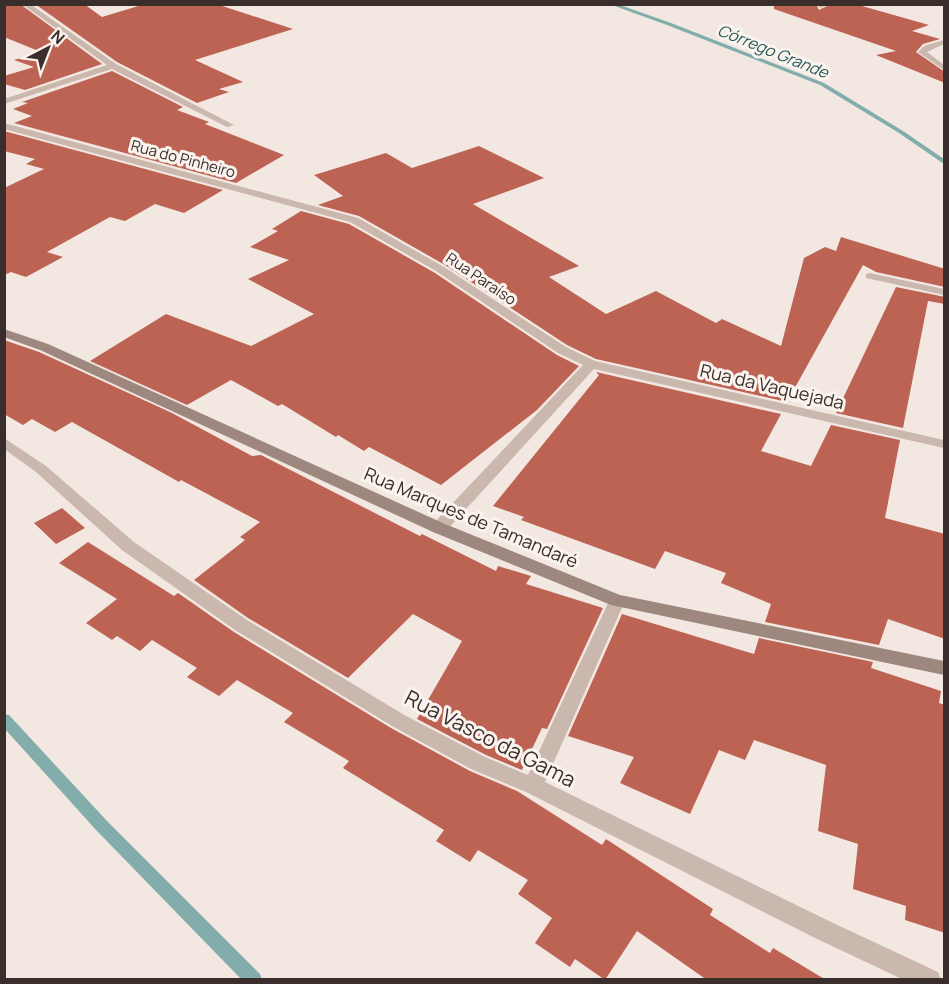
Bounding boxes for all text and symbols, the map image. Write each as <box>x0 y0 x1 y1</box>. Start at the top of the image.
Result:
north arrow <box>18 18 78 78</box>
water label: Córrego Grande <box>714 19 833 84</box>
text: N <box>46 25 70 49</box>
street label: Rua do Pinheiro <box>129 134 238 183</box>
street label: Rua Paraíso <box>442 247 521 310</box>
street label: Rua da Vaquejada <box>698 358 847 414</box>
street label: Rua Marques de Tamandaré <box>361 461 582 573</box>
street label: Rua Vasco da Gama <box>400 683 581 793</box>

